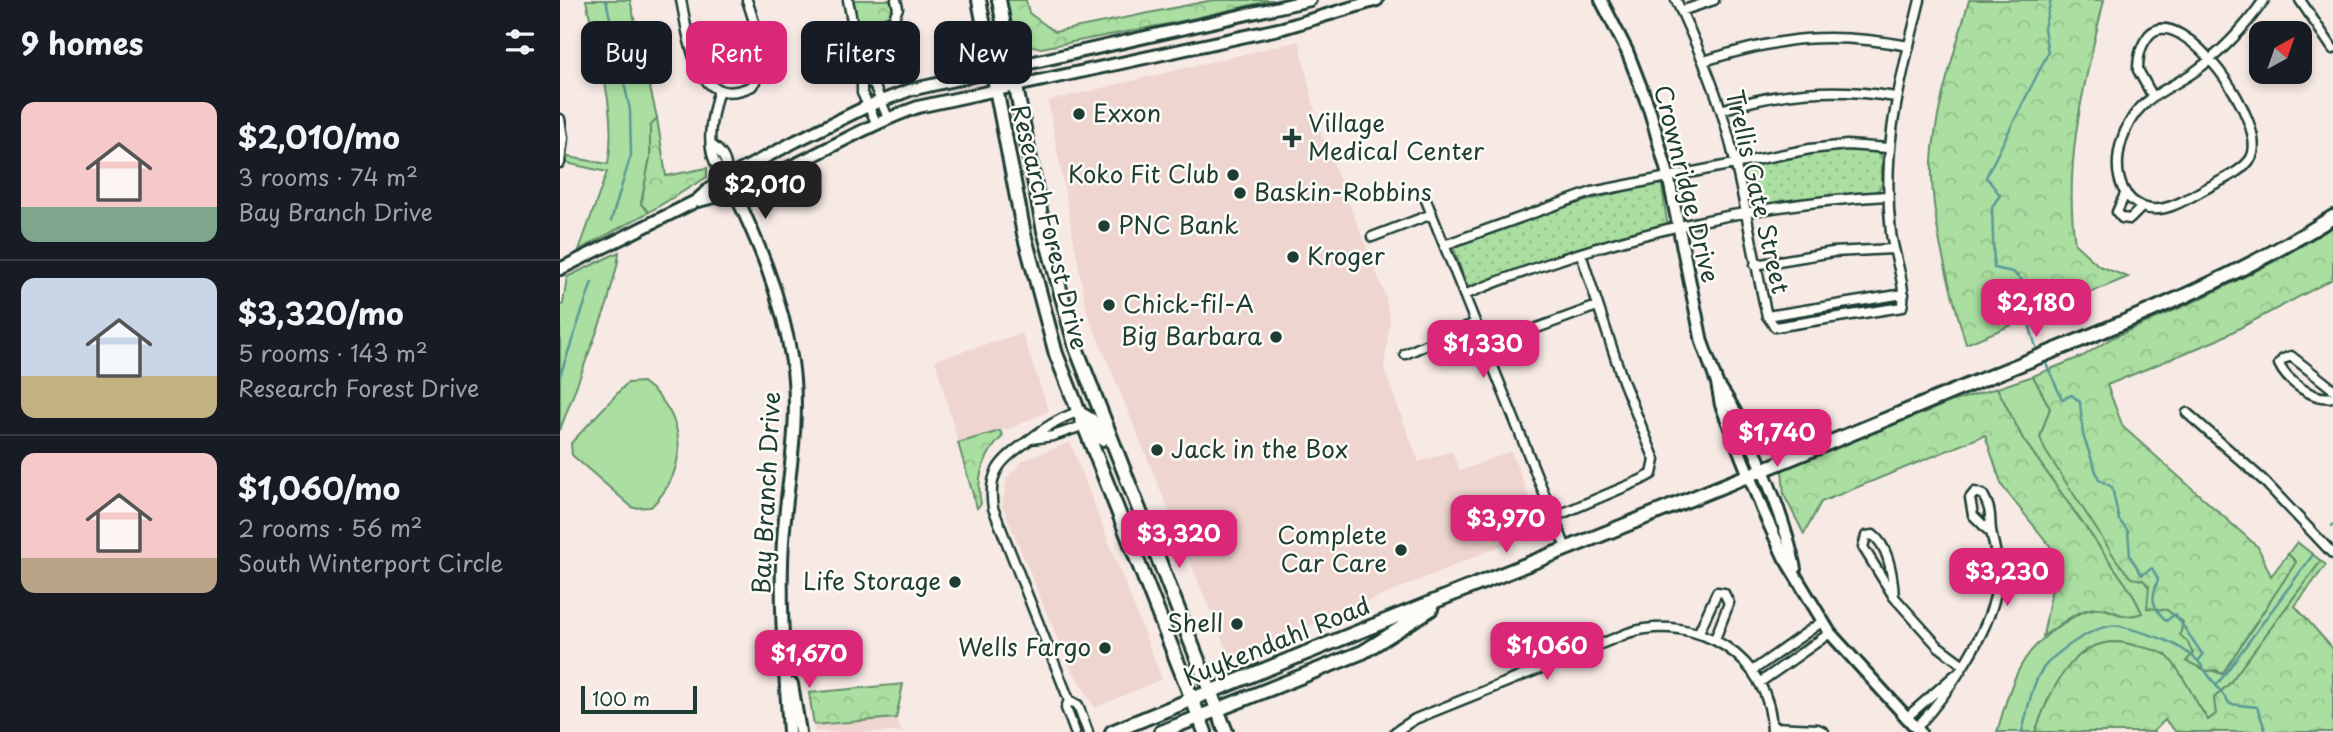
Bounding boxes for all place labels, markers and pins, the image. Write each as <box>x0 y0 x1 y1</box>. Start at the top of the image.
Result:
place label: Exxon <box>1093 94 1161 130</box>
place label: Village Medical Center <box>1308 104 1485 168</box>
marker: Exxon <box>1071 106 1087 122</box>
marker: Village Medical Center <box>1282 128 1302 148</box>
place label: Koko Fit Club <box>1068 155 1219 191</box>
pin: $2,010 <box>708 162 822 221</box>
marker: Koko Fit Club <box>1225 167 1241 183</box>
place label: Baskin-Robbins <box>1254 173 1432 209</box>
marker: Baskin-Robbins <box>1232 185 1248 201</box>
place label: PNC Bank <box>1118 206 1239 242</box>
marker: PNC Bank <box>1096 218 1112 234</box>
place label: Kroger <box>1307 237 1386 273</box>
marker: Kroger <box>1285 249 1301 265</box>
pin: $2,180 <box>1979 280 2093 339</box>
place label: Chick-fil-A <box>1123 285 1254 321</box>
marker: Chick-fil-A <box>1101 297 1117 313</box>
place label: Big Barbara <box>1121 317 1262 353</box>
pin: $1,330 <box>1426 320 1540 380</box>
marker: Big Barbara <box>1268 329 1284 345</box>
pin: $1,740 <box>1720 410 1834 469</box>
place label: Jack in the Box <box>1171 430 1348 466</box>
marker: Jack in the Box <box>1149 442 1165 458</box>
pin: $3,970 <box>1449 496 1563 555</box>
pin: $3,320 <box>1122 510 1236 570</box>
place label: Complete Car Care <box>1277 516 1387 580</box>
marker: Complete Car Care <box>1393 542 1409 558</box>
pin: $3,230 <box>1950 548 2064 608</box>
place label: Life Storage <box>803 562 941 598</box>
marker: Life Storage <box>947 574 963 590</box>
place label: Shell <box>1166 604 1223 640</box>
marker: Shell <box>1229 616 1245 632</box>
pin: $1,060 <box>1490 622 1604 682</box>
place label: Wells Fargo <box>958 628 1091 664</box>
pin: $1,670 <box>752 630 866 690</box>
marker: Wells Fargo <box>1097 640 1113 656</box>

